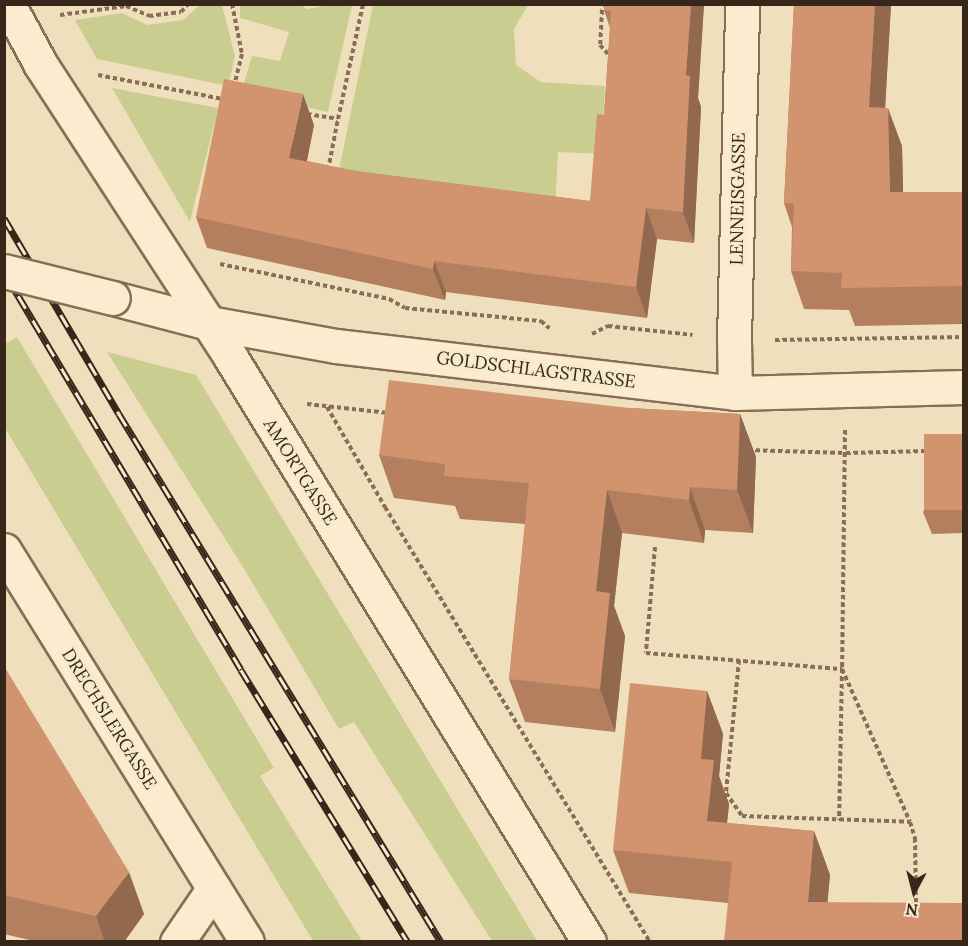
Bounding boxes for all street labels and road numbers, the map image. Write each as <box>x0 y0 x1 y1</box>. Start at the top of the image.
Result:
street label: LENNEISGASSE <box>726 132 750 266</box>
street label: GOLDSCHLAGSTRASSE <box>435 347 637 393</box>
street label: AMORTGASSE <box>259 415 341 529</box>
street label: DRECHSLERGASSE <box>57 645 161 793</box>

